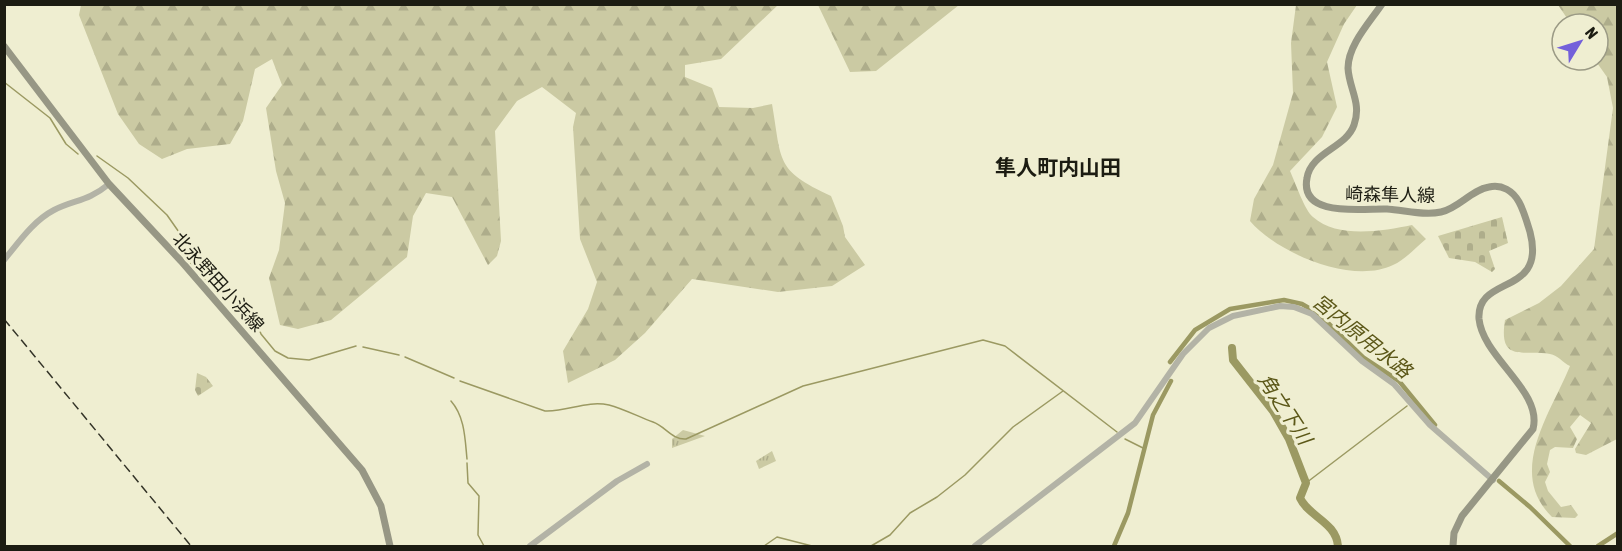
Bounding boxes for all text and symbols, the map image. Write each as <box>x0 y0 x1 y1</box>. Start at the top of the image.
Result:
north arrow <box>1550 12 1610 72</box>
text: N <box>1582 23 1602 42</box>
district label: 隼人町内山田 <box>995 155 1121 179</box>
street label: 崎森隼人線 <box>1345 183 1435 206</box>
street label: 北永野田小浜線 <box>168 228 268 336</box>
water label: 宮内原用水路 <box>1308 289 1418 384</box>
water label: 角之下川 <box>1254 369 1318 450</box>

